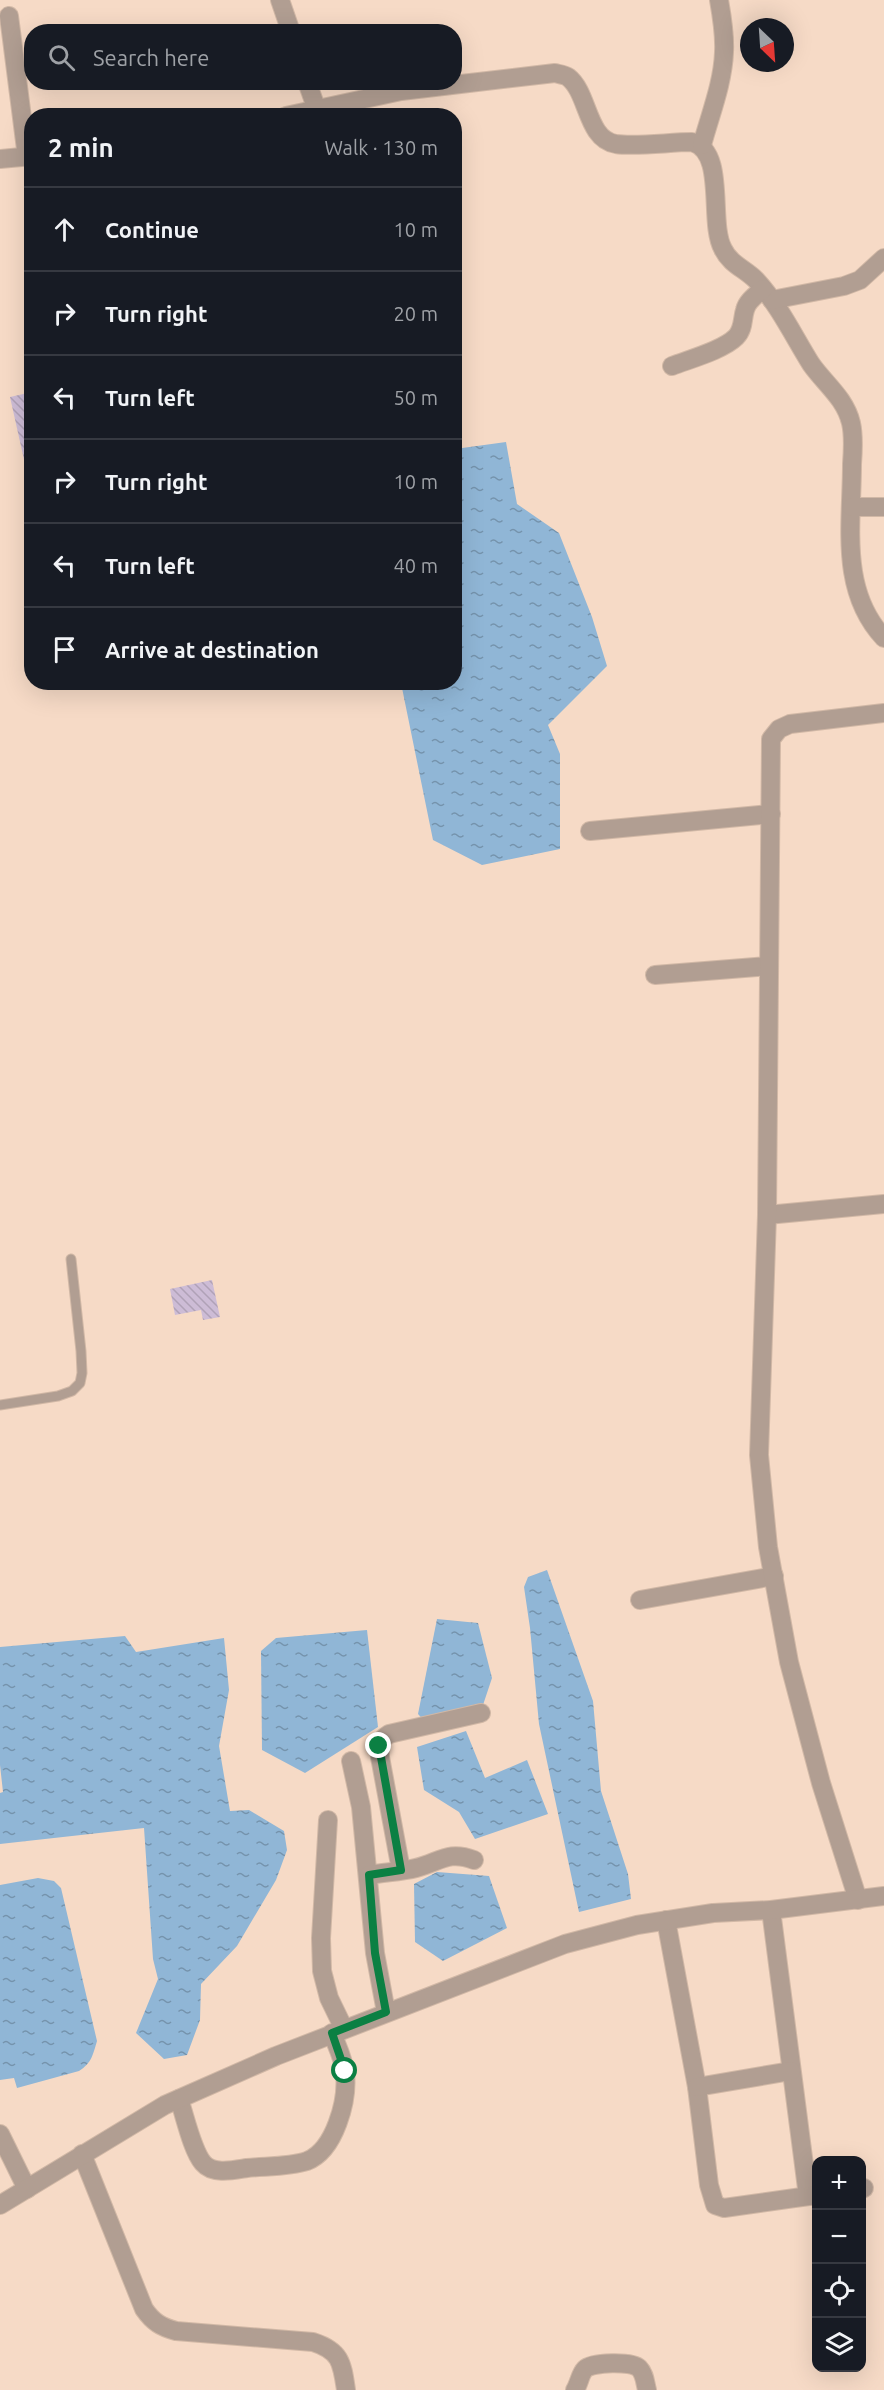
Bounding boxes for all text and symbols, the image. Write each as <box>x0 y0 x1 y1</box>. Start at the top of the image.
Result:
north arrow <box>740 18 794 72</box>
search box <box>24 24 462 90</box>
icon: search <box>45 41 78 74</box>
text: Search here <box>93 45 209 70</box>
text: 2 min <box>48 133 114 162</box>
text: Walk · 130 m <box>325 136 438 159</box>
icon: ahead <box>48 213 81 246</box>
text: Continue <box>105 217 199 242</box>
text: 10 m <box>394 218 438 241</box>
icon: right <box>48 297 81 330</box>
text: Turn right <box>105 301 207 326</box>
text: 20 m <box>394 302 438 325</box>
icon: left <box>48 381 81 414</box>
text: Turn left <box>105 385 195 410</box>
text: 50 m <box>394 386 438 409</box>
icon: right <box>48 465 81 498</box>
text: Turn right <box>105 469 207 494</box>
text: 10 m <box>394 470 438 493</box>
icon: left <box>48 549 81 582</box>
text: Turn left <box>105 553 195 578</box>
text: 40 m <box>394 554 438 577</box>
icon: arrive <box>48 633 81 666</box>
text: Arrive at destination <box>105 637 319 662</box>
route end <box>365 1732 391 1758</box>
route start <box>331 2057 357 2083</box>
map controls <box>812 2156 866 2372</box>
button: + <box>812 2156 866 2210</box>
button: − <box>812 2210 866 2264</box>
button: locate <box>812 2264 866 2318</box>
button: layers <box>812 2318 866 2372</box>

